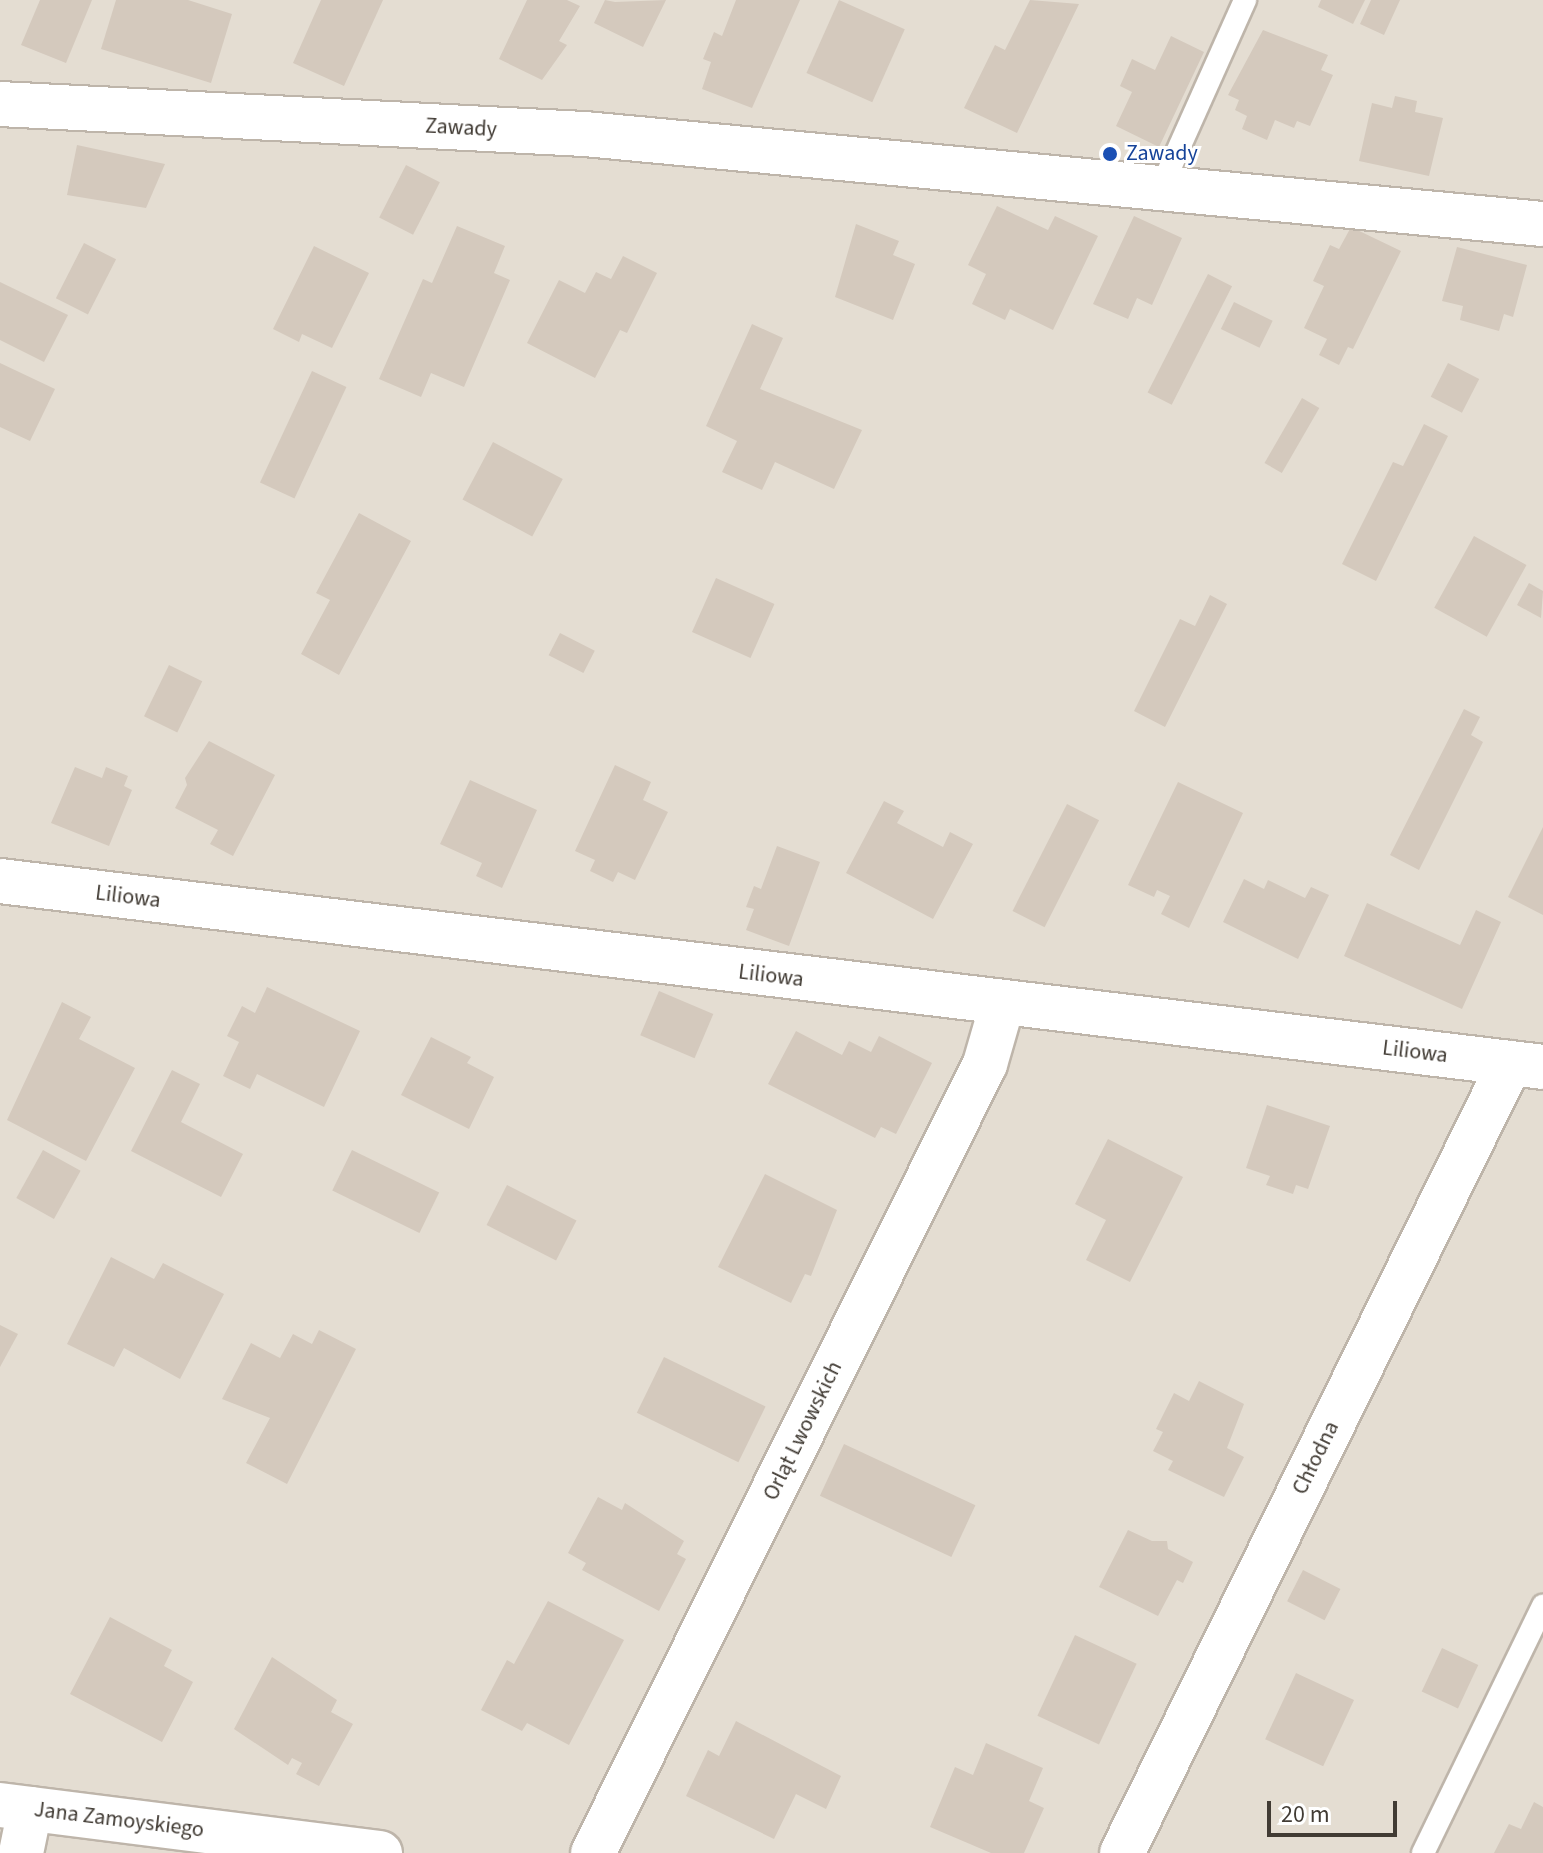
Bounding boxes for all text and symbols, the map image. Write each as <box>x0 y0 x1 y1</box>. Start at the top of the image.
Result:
street label: Zawady <box>424 113 498 143</box>
place label: Zawady <box>1126 141 1198 167</box>
marker: Zawady <box>1101 145 1119 163</box>
street label: Liliowa <box>94 880 162 914</box>
street label: Liliowa <box>737 959 805 993</box>
street label: Liliowa <box>1381 1035 1449 1069</box>
street label: Orląt Lwowskich <box>758 1357 848 1505</box>
street label: Chłodna <box>1287 1417 1345 1499</box>
scale bar <box>1271 1785 1401 1835</box>
street label: Jana Zamoyskiego <box>33 1796 205 1844</box>
text: 20 m <box>1281 1797 1330 1832</box>

